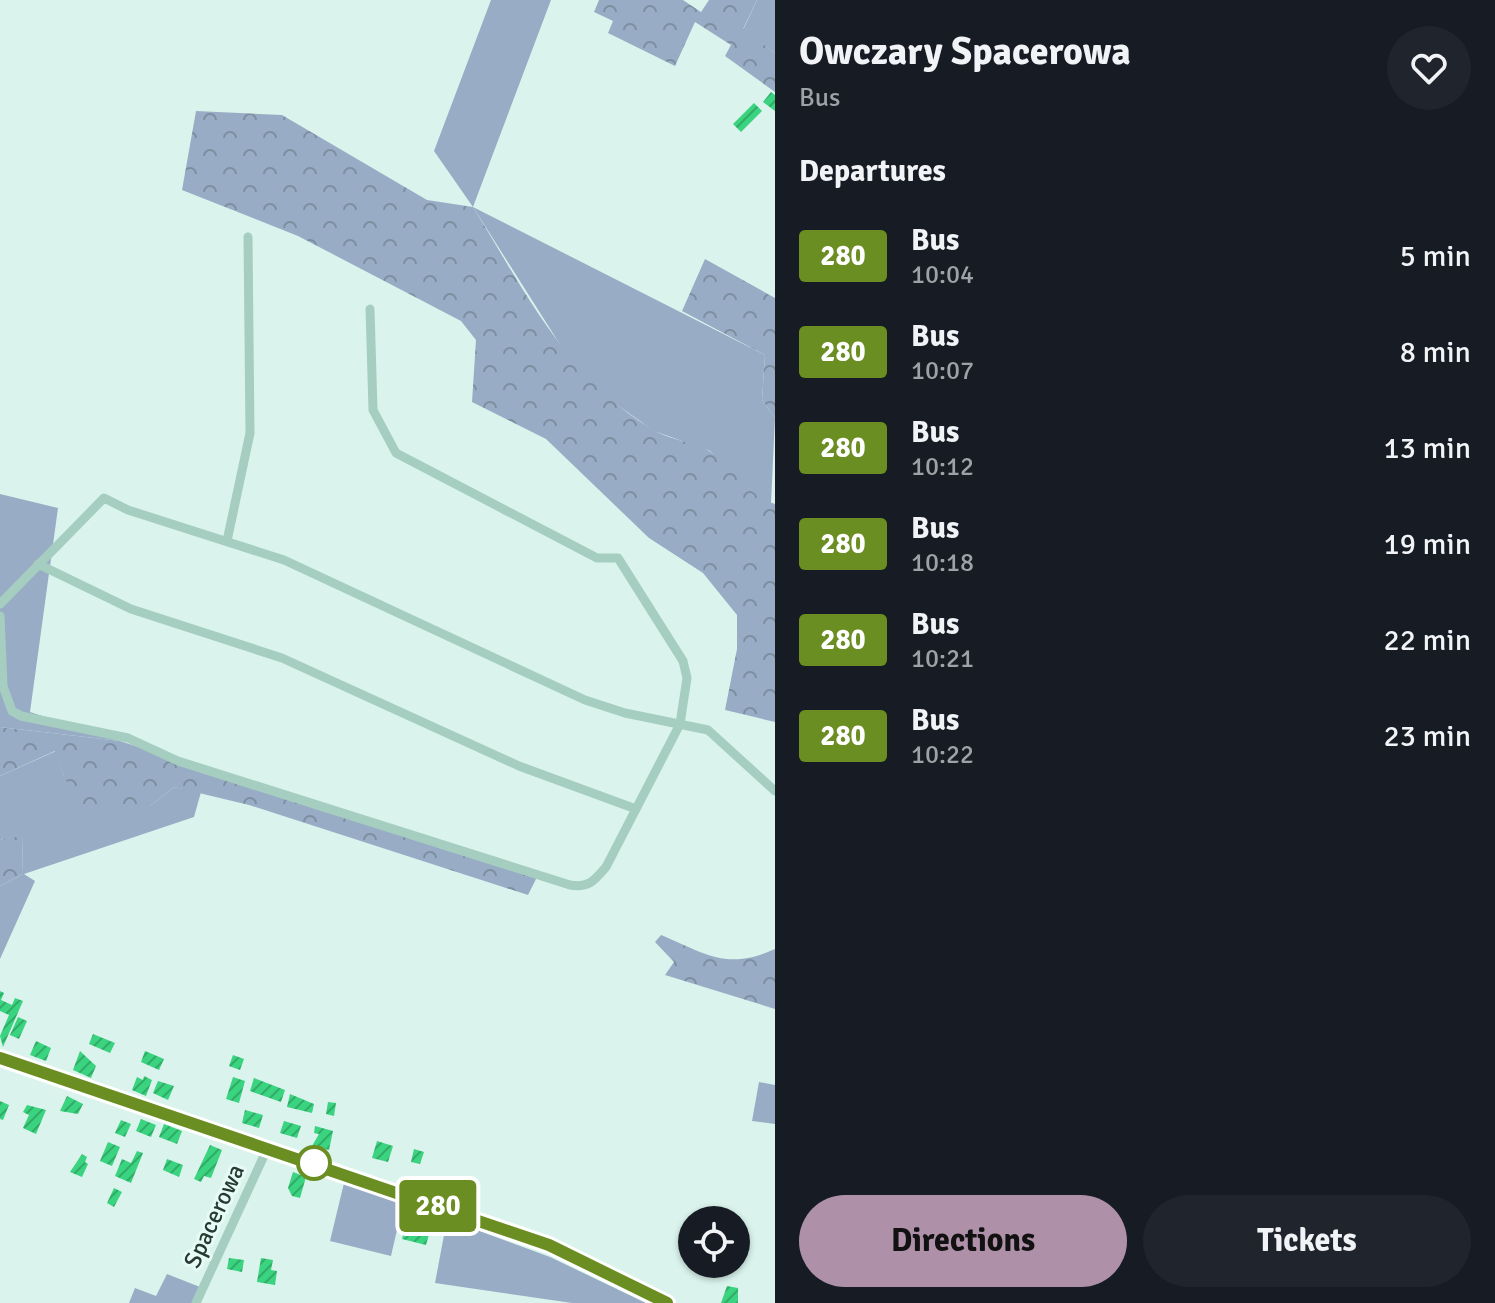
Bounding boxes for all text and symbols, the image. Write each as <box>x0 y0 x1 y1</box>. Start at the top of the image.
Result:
button: heart <box>1387 26 1471 110</box>
text: Owczary Spacerowa <box>799 28 1131 75</box>
text: Bus <box>799 82 840 114</box>
text: Departures <box>799 153 946 190</box>
text: Bus <box>911 222 959 259</box>
text: 5 min <box>1400 238 1471 275</box>
text: 280 <box>820 239 866 273</box>
text: 10:04 <box>911 259 974 291</box>
text: Bus <box>911 318 959 355</box>
text: 8 min <box>1400 334 1471 371</box>
text: 280 <box>820 335 866 369</box>
text: 10:07 <box>911 355 974 387</box>
text: Bus <box>911 414 959 451</box>
text: 13 min <box>1384 430 1471 467</box>
text: 280 <box>820 431 866 465</box>
text: 10:12 <box>911 451 974 483</box>
text: Bus <box>911 510 959 547</box>
text: 19 min <box>1384 526 1471 563</box>
text: 280 <box>820 527 866 561</box>
text: 10:18 <box>911 547 974 579</box>
text: Bus <box>911 606 959 643</box>
text: 22 min <box>1384 622 1471 659</box>
text: 280 <box>820 623 866 657</box>
text: 10:21 <box>911 643 974 675</box>
text: Bus <box>911 702 959 739</box>
text: 23 min <box>1384 718 1471 755</box>
text: 280 <box>820 719 866 753</box>
text: 10:22 <box>911 739 974 771</box>
unlabelled marker <box>297 1146 331 1180</box>
street label: Spacerowa <box>177 1159 251 1273</box>
line badge: 280 <box>392 1180 484 1232</box>
text: 280 <box>415 1189 461 1223</box>
button: Directions <box>799 1195 1127 1287</box>
button: Tickets <box>1143 1195 1471 1287</box>
map controls <box>678 1206 750 1278</box>
button: locate <box>678 1206 750 1278</box>

